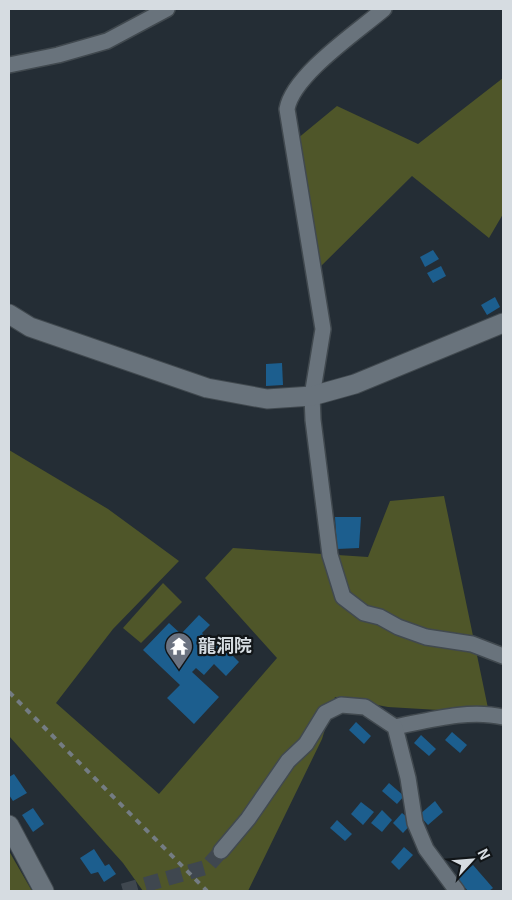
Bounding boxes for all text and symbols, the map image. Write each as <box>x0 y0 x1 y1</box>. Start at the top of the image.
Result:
temple icon: 龍洞院 <box>164 631 194 670</box>
place label: 龍洞院 <box>198 631 252 657</box>
north arrow <box>447 835 497 885</box>
text: N <box>473 845 496 863</box>

